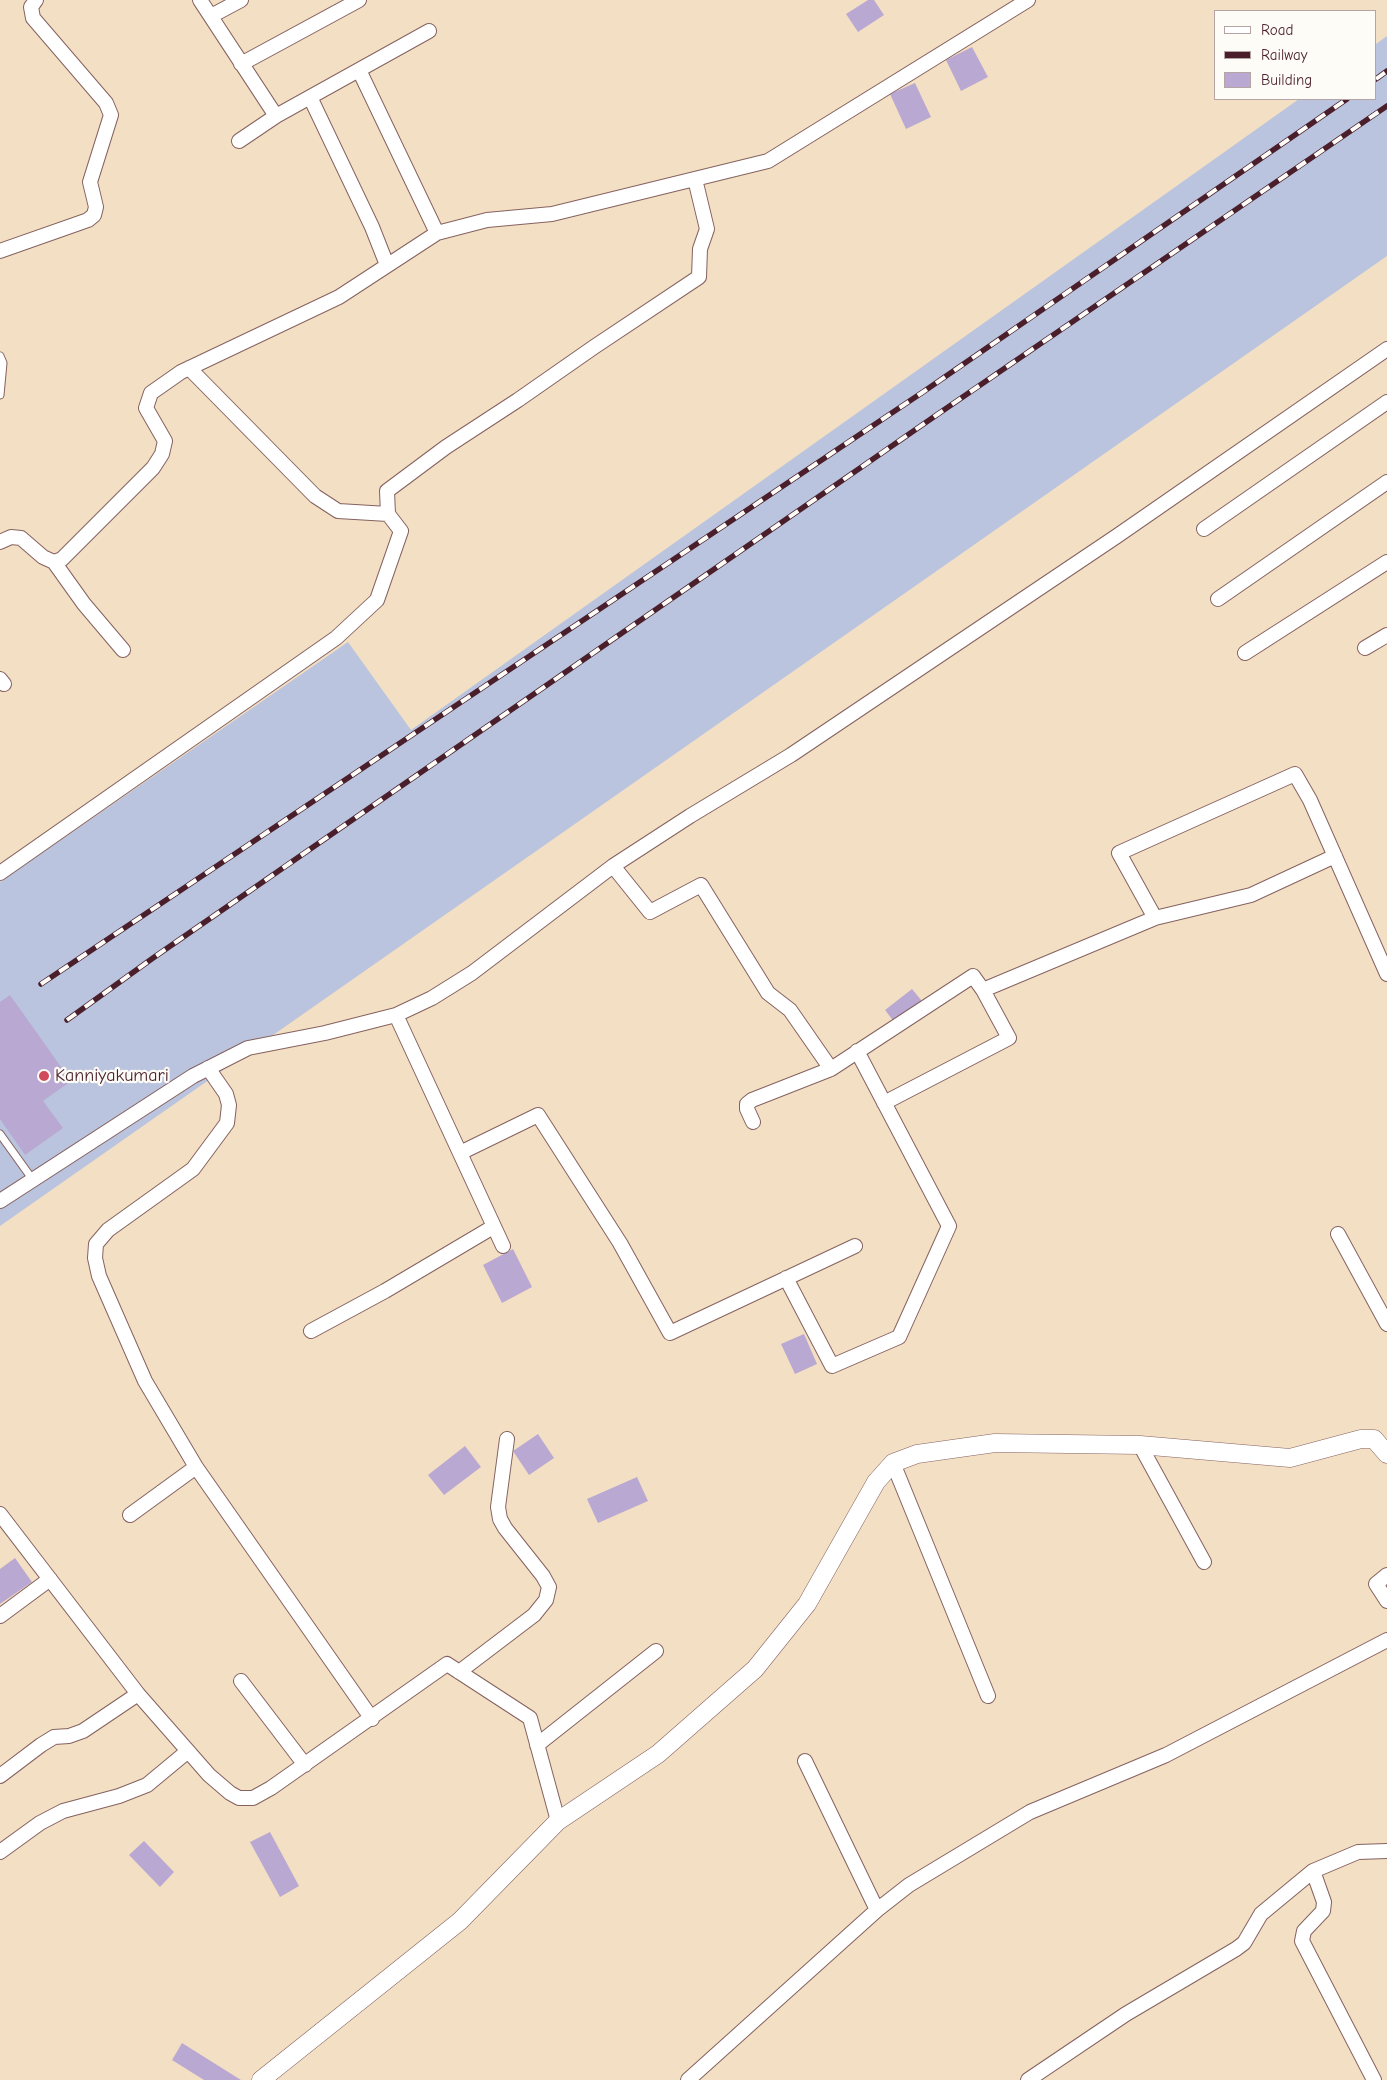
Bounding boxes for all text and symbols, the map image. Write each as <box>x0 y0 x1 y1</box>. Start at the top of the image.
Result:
legend <box>1214 10 1377 100</box>
text: Road <box>1261 21 1293 39</box>
text: Railway <box>1261 46 1307 64</box>
text: Building <box>1261 71 1312 89</box>
place label: Kanniyakumari <box>55 1065 169 1087</box>
marker: Kanniyakumari <box>37 1069 51 1083</box>

